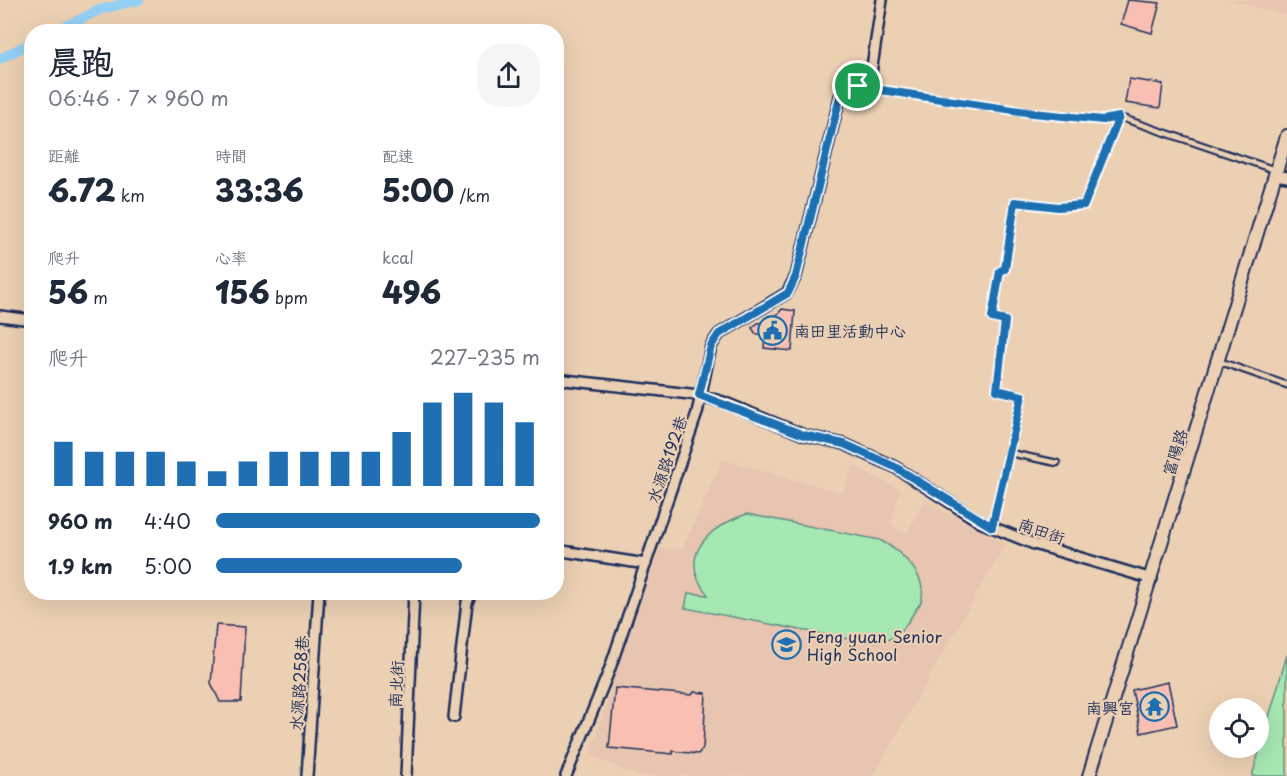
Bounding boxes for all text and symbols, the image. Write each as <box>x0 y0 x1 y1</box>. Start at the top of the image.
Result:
text: 晨跑 <box>48 35 114 85</box>
button: share <box>477 44 540 107</box>
pin <box>832 60 883 111</box>
icon: arrive <box>841 69 874 102</box>
text: 06:46 · 7 × 960 m <box>48 83 229 113</box>
text: 距離 <box>48 143 80 167</box>
text: 時間 <box>215 143 247 167</box>
text: 配速 <box>382 143 414 167</box>
text: 6.72 <box>48 167 115 212</box>
text: 33:36 <box>215 167 304 212</box>
text: 5:00 <box>382 167 454 212</box>
text: km <box>115 183 145 207</box>
text: /km <box>454 183 490 207</box>
text: 爬升 <box>48 245 80 269</box>
text: 心率 <box>215 245 247 269</box>
text: kcal <box>382 245 414 269</box>
text: 56 <box>48 269 88 314</box>
text: 156 <box>215 269 270 314</box>
text: 496 <box>382 269 441 314</box>
text: m <box>88 285 108 309</box>
text: bpm <box>270 285 308 309</box>
public building icon: 南田里活動中心 <box>757 314 789 346</box>
place label: 南田里活動中心 <box>794 318 906 342</box>
text: 爬升 <box>48 342 88 372</box>
text: 227–235 m <box>430 342 540 372</box>
street label: 水源路192巷 <box>640 412 692 506</box>
street label: 富陽路 <box>1156 426 1192 478</box>
text: 960 m <box>48 506 113 536</box>
text: 4:40 <box>144 506 191 536</box>
street label: 南田街 <box>1015 511 1069 549</box>
text: 1.9 km <box>48 551 113 581</box>
text: 5:00 <box>144 551 192 581</box>
place label: Feng yuan Senior High School <box>807 624 942 666</box>
school or university icon: Feng yuan Senior High School <box>770 629 802 661</box>
street label: 水源路258巷 <box>283 634 313 732</box>
street label: 南北街 <box>382 659 408 709</box>
temple icon: 南興宮 <box>1139 691 1171 723</box>
place label: 南興宮 <box>1086 695 1134 719</box>
map controls <box>1209 698 1269 758</box>
button: locate <box>1209 698 1269 758</box>

